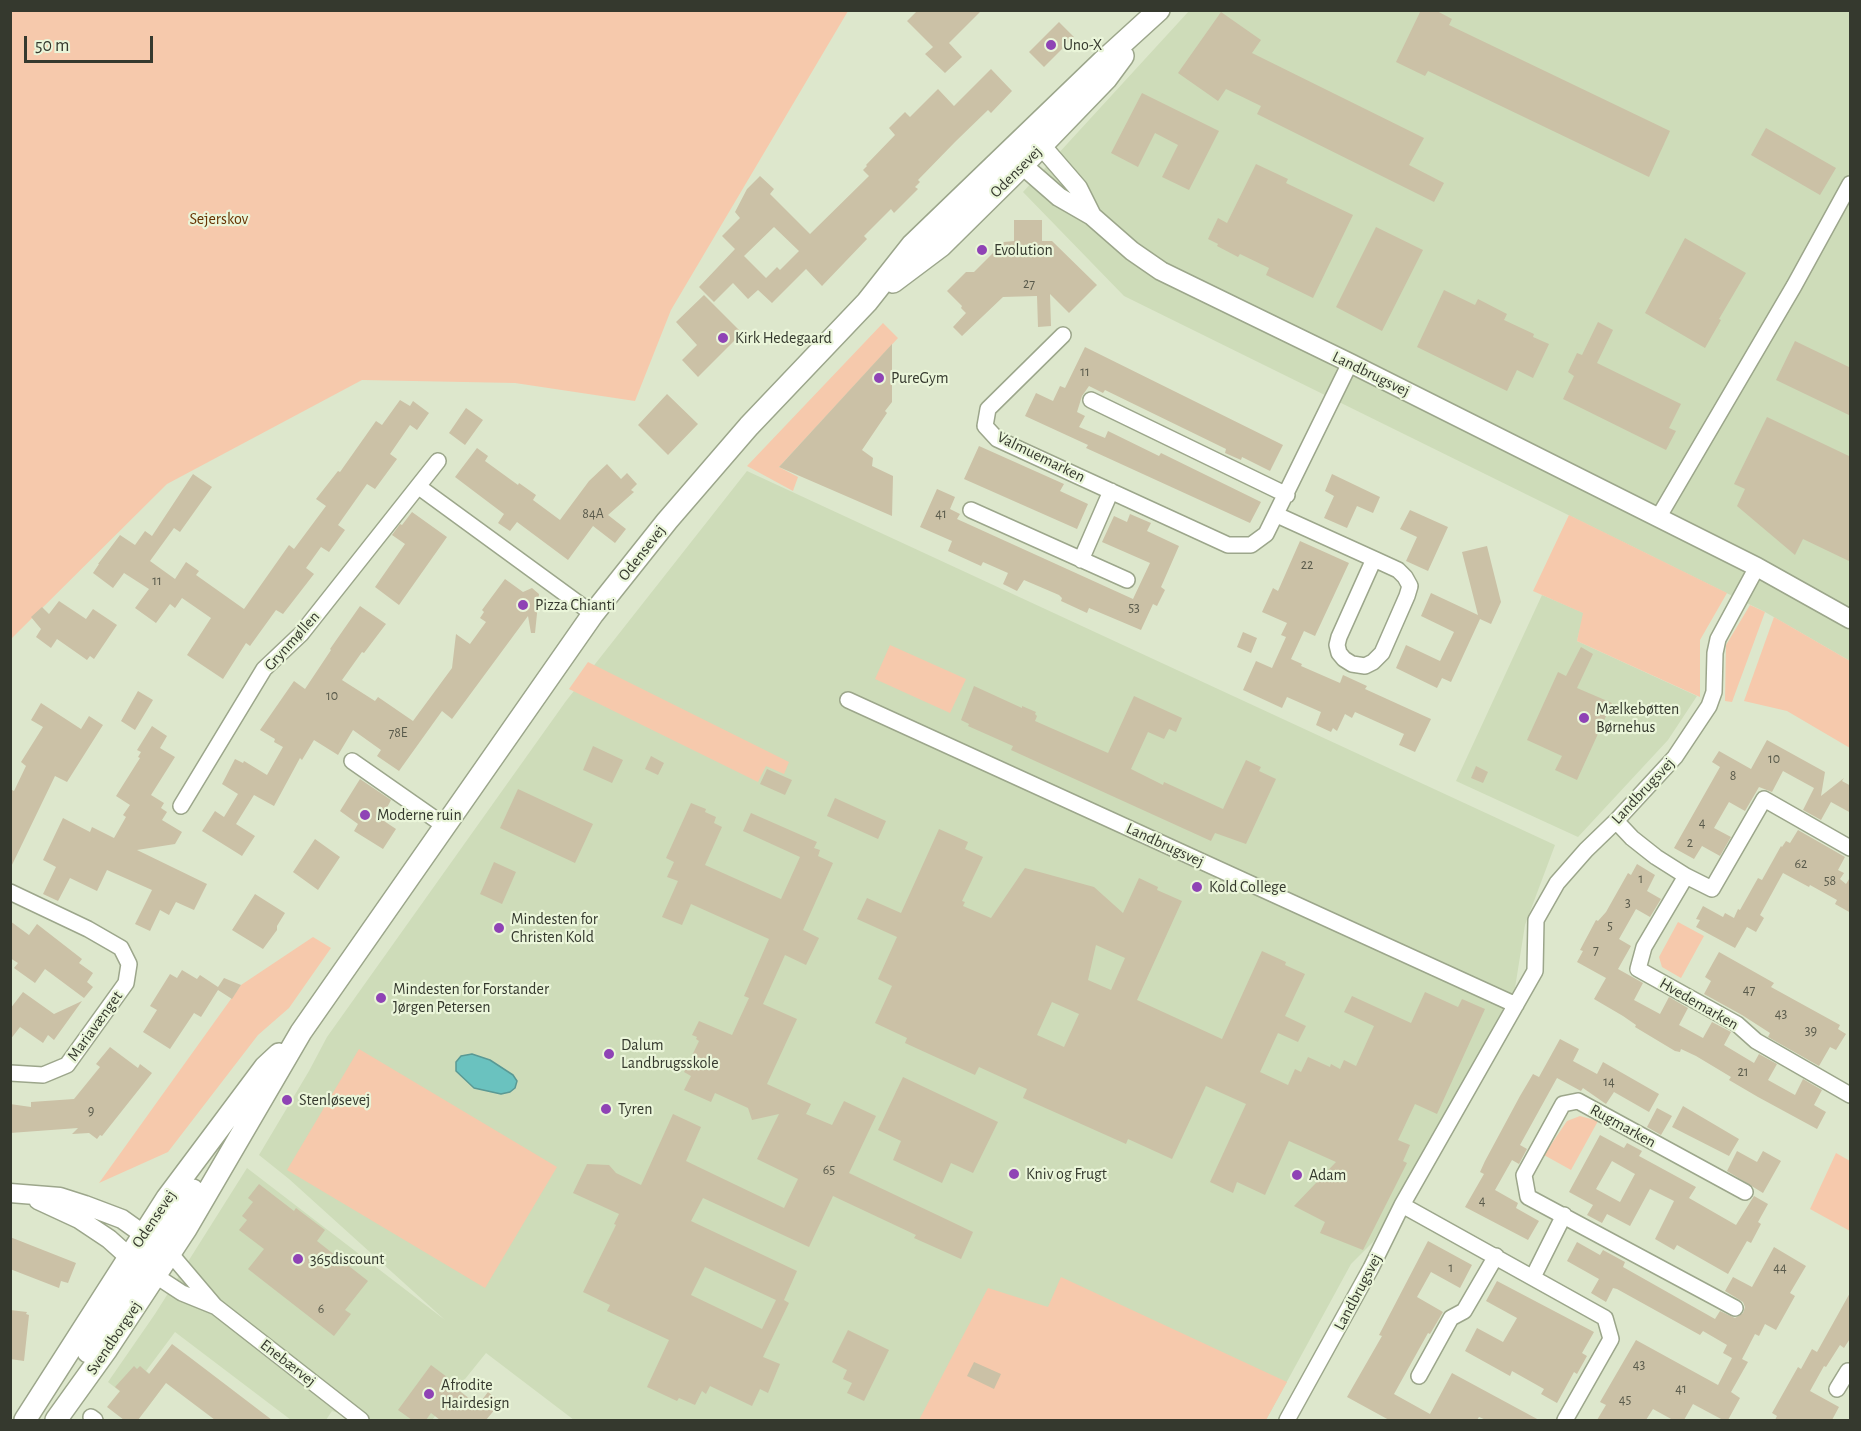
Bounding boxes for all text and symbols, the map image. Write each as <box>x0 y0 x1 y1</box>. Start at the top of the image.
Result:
scale bar <box>27 24 156 62</box>
place label: Uno-X <box>1063 35 1102 55</box>
text: 50 m <box>35 37 69 55</box>
marker: Uno-X <box>1044 38 1058 52</box>
street label: Odensevej <box>986 142 1046 202</box>
park label: Sejerskov <box>190 209 248 229</box>
place label: Evolution <box>994 240 1053 260</box>
marker: Evolution <box>975 243 989 257</box>
house number: 27 <box>1023 276 1035 292</box>
place label: Kirk Hedegaard <box>735 328 832 348</box>
marker: Kirk Hedegaard <box>716 331 730 345</box>
street label: Landbrugsvej <box>1329 347 1413 401</box>
house number: 11 <box>1080 364 1090 380</box>
place label: PureGym <box>891 368 949 388</box>
marker: PureGym <box>872 371 886 385</box>
street label: Valmuemarken <box>994 427 1088 487</box>
house number: 84A <box>582 506 604 522</box>
house number: 41 <box>935 506 947 522</box>
street label: Odensevej <box>614 521 670 585</box>
house number: 22 <box>1301 557 1313 573</box>
house number: 11 <box>152 573 162 589</box>
place label: Pizza Chianti <box>535 595 615 615</box>
marker: Pizza Chianti <box>516 598 530 612</box>
house number: 53 <box>1128 600 1140 616</box>
street label: Grynmøllen <box>260 607 324 675</box>
house number: 10 <box>326 688 338 704</box>
place label: Mælkebøtten Børnehus <box>1596 699 1679 737</box>
marker: Mælkebøtten Børnehus <box>1577 711 1591 725</box>
house number: 78E <box>388 725 408 741</box>
house number: 10 <box>1768 751 1780 767</box>
street label: Landbrugsvej <box>1607 754 1679 828</box>
house number: 8 <box>1730 768 1736 784</box>
place label: Moderne ruin <box>377 805 462 825</box>
marker: Moderne ruin <box>358 808 372 822</box>
house number: 4 <box>1699 815 1705 831</box>
street label: Landbrugsvej <box>1123 819 1207 871</box>
house number: 2 <box>1687 835 1693 851</box>
house number: 62 <box>1795 856 1807 872</box>
house number: 1 <box>1639 871 1643 887</box>
house number: 58 <box>1824 873 1836 889</box>
place label: Kold College <box>1209 877 1286 897</box>
marker: Kold College <box>1190 880 1204 894</box>
house number: 3 <box>1625 895 1631 911</box>
place label: Mindesten for Christen Kold <box>511 909 598 947</box>
house number: 5 <box>1607 918 1613 934</box>
marker: Mindesten for Christen Kold <box>492 921 506 935</box>
house number: 7 <box>1593 942 1599 958</box>
street label: Hvedemarken <box>1656 974 1742 1034</box>
place label: Mindesten for Forstander Jørgen Petersen <box>393 979 549 1017</box>
house number: 47 <box>1743 982 1755 998</box>
street label: Mariavænget <box>63 987 127 1065</box>
marker: Mindesten for Forstander Jørgen Petersen <box>374 991 388 1005</box>
house number: 43 <box>1775 1006 1787 1022</box>
house number: 39 <box>1805 1023 1817 1039</box>
place label: Dalum Landbrugsskole <box>621 1035 719 1073</box>
marker: Dalum Landbrugsskole <box>602 1047 616 1061</box>
house number: 21 <box>1737 1064 1749 1080</box>
house number: 14 <box>1603 1074 1615 1090</box>
place label: Stenløsevej <box>299 1090 370 1110</box>
marker: Stenløsevej <box>280 1093 294 1107</box>
place label: Tyren <box>618 1099 652 1119</box>
street label: Rugmarken <box>1587 1100 1659 1152</box>
marker: Tyren <box>599 1102 613 1116</box>
house number: 9 <box>88 1103 94 1119</box>
house number: 65 <box>823 1162 835 1178</box>
place label: Kniv og Frugt <box>1026 1164 1107 1184</box>
place label: Adam <box>1309 1165 1346 1185</box>
marker: Kniv og Frugt <box>1007 1167 1021 1181</box>
marker: Adam <box>1290 1168 1304 1182</box>
street label: Odensevej <box>128 1186 180 1252</box>
house number: 4 <box>1479 1193 1485 1209</box>
place label: 365discount <box>310 1249 384 1269</box>
street label: Landbrugsvej <box>1330 1251 1386 1333</box>
marker: 365discount <box>291 1252 305 1266</box>
house number: 1 <box>1449 1260 1453 1276</box>
house number: 44 <box>1773 1260 1787 1276</box>
street label: Svendborgvej <box>82 1298 146 1378</box>
house number: 6 <box>318 1301 324 1317</box>
street label: Enebærvej <box>256 1335 320 1391</box>
house number: 43 <box>1633 1357 1645 1373</box>
place label: Afrodite Hairdesign <box>441 1375 510 1413</box>
house number: 41 <box>1675 1381 1687 1397</box>
marker: Afrodite Hairdesign <box>422 1387 436 1401</box>
house number: 45 <box>1619 1392 1631 1408</box>

